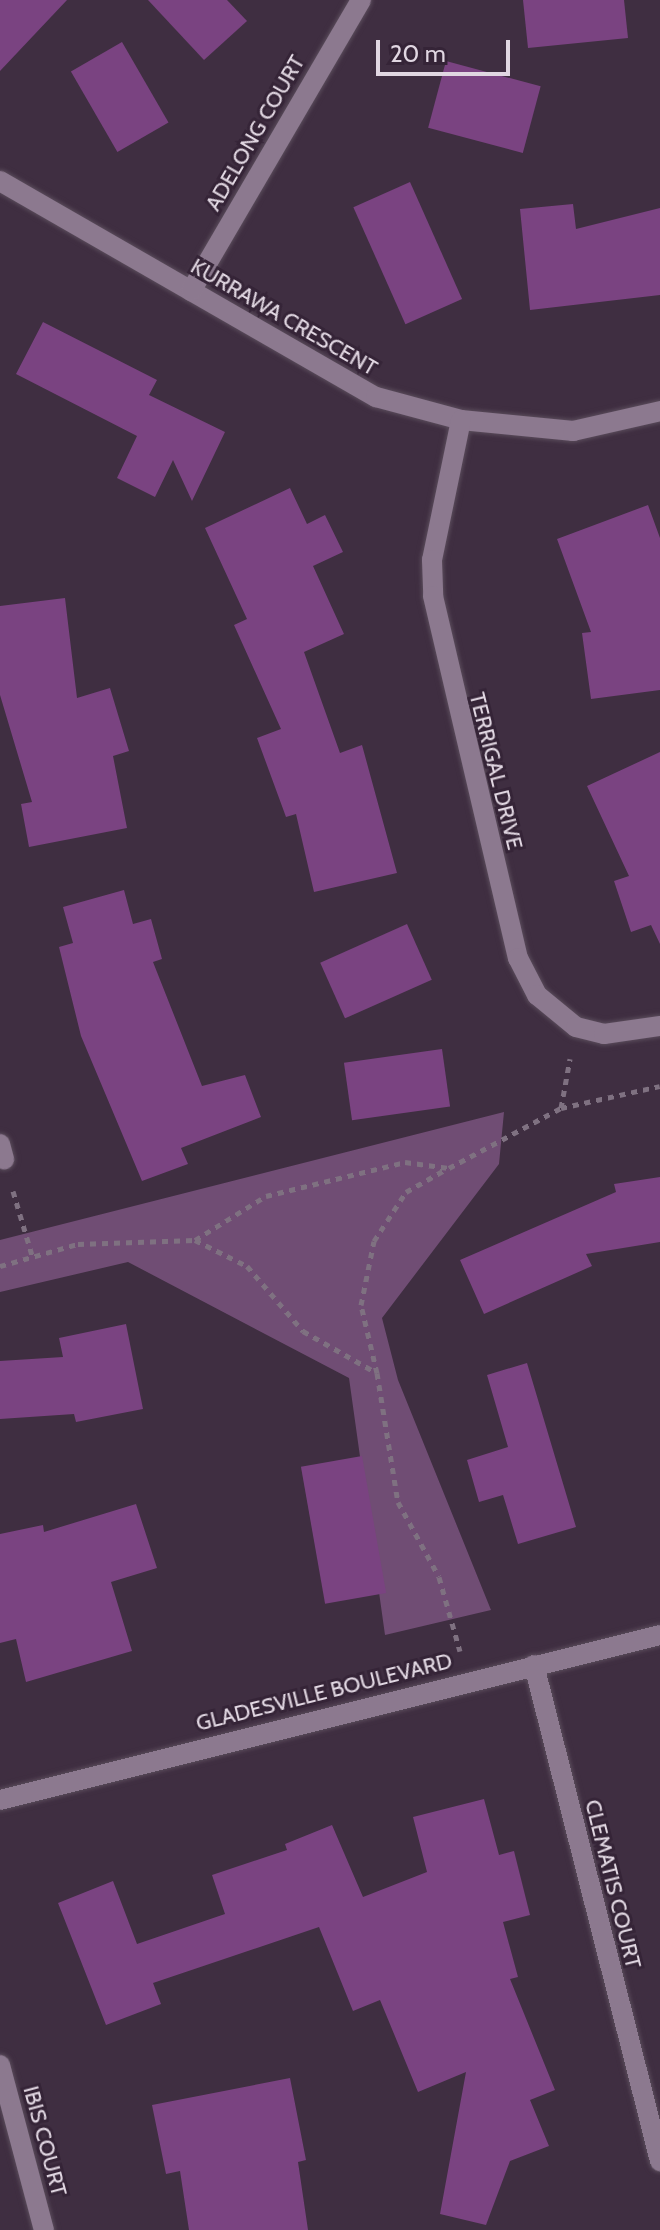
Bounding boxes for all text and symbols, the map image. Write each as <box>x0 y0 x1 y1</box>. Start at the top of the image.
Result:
scale bar <box>380 24 514 74</box>
text: 20 m <box>390 39 446 68</box>
street label: ADELONG COURT <box>200 51 310 215</box>
street label: KURRAWA CRESCENT <box>186 253 382 381</box>
street label: TERRIGAL DRIVE <box>464 690 528 852</box>
street label: GLADESVILLE BOULEVARD <box>193 1647 455 1737</box>
street label: CLEMATIS COURT <box>579 1797 647 1971</box>
street label: IBIS COURT <box>18 2083 72 2199</box>

